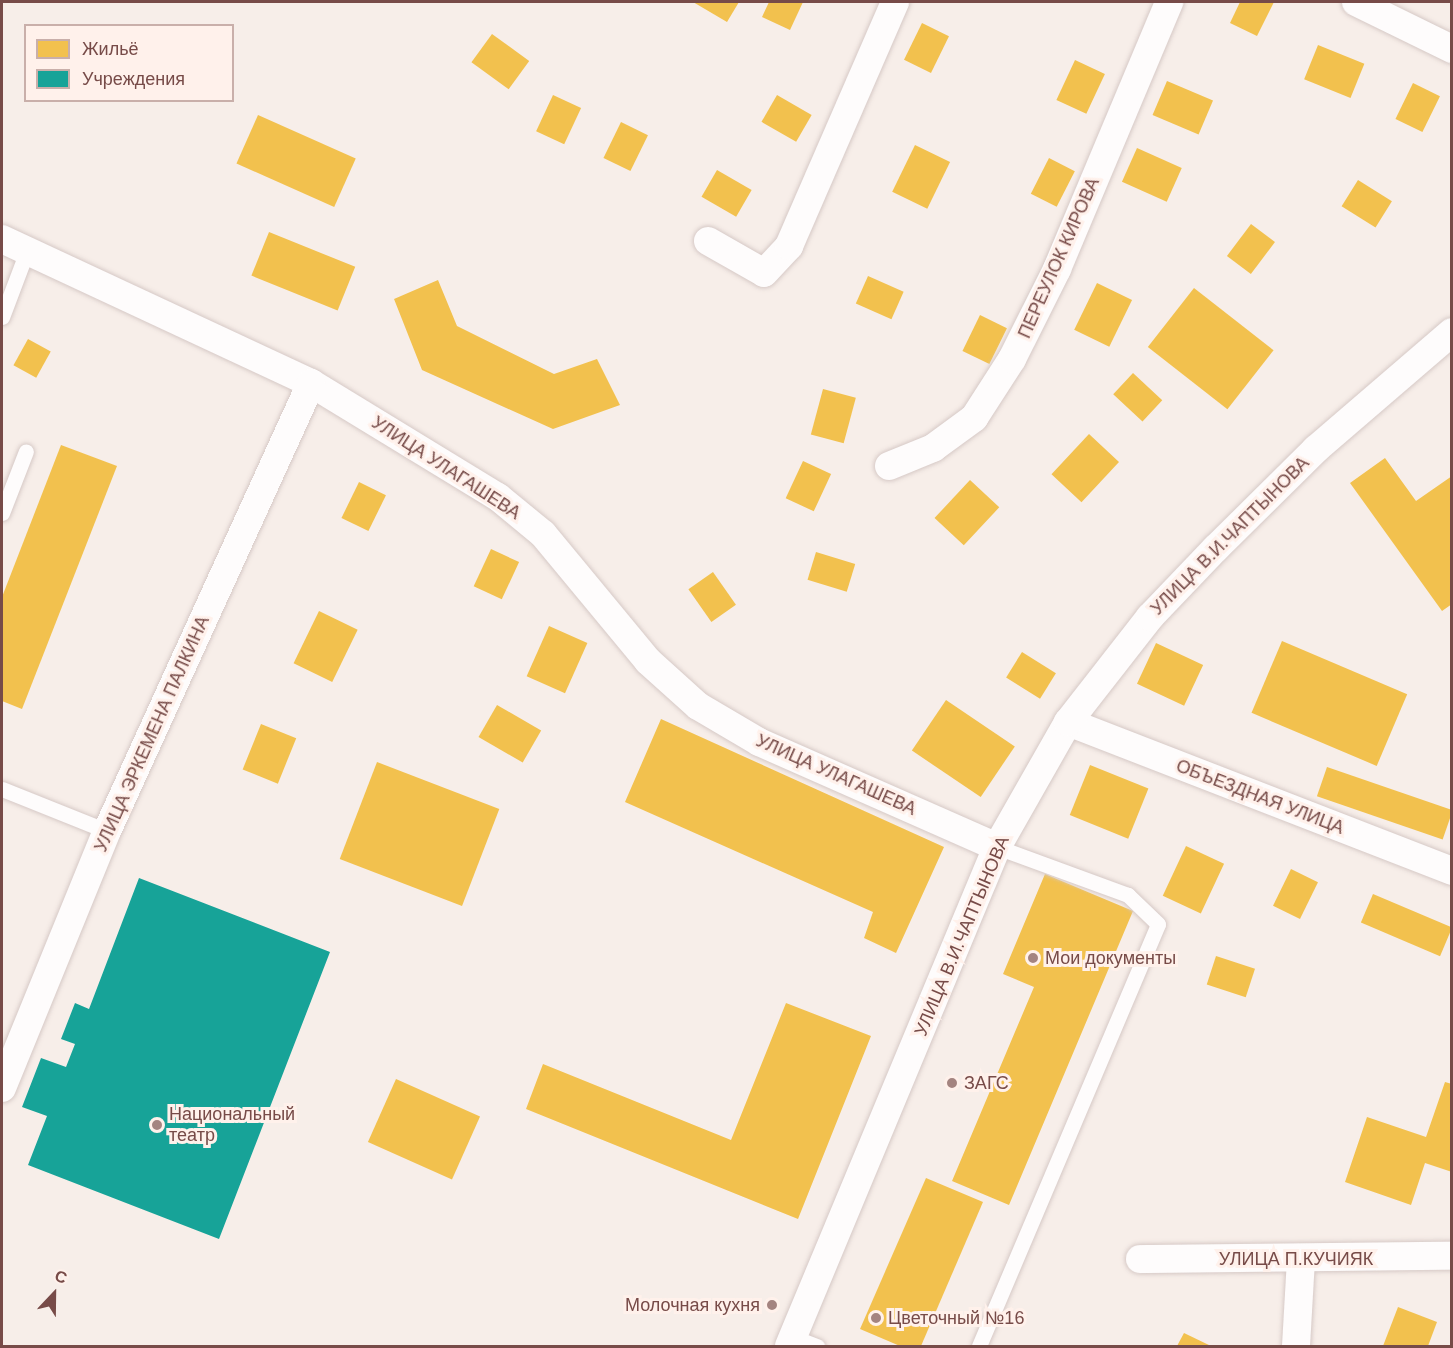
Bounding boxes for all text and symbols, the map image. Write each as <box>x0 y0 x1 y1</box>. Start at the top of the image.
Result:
legend <box>24 24 234 102</box>
text: Жильё <box>82 39 139 59</box>
text: Учреждения <box>82 69 185 89</box>
street label: ПЕРЕУЛОК КИРОВА <box>1014 174 1104 342</box>
street label: УЛИЦА УЛАГАШЕВА <box>368 412 524 524</box>
street label: УЛИЦА В.И.ЧАПТЫНОВА <box>1146 452 1314 620</box>
street label: УЛИЦА ЭРКЕМЕНА ПАЛКИНА <box>90 613 214 855</box>
street label: УЛИЦА УЛАГАШЕВА <box>753 730 919 820</box>
street label: ОБЪЕЗДНАЯ УЛИЦА <box>1173 755 1347 839</box>
street label: УЛИЦА В.И.ЧАПТЫНОВА <box>910 833 1014 1039</box>
place label: Мои документы <box>1045 947 1176 969</box>
marker: Мои документы <box>1026 951 1040 965</box>
place label: ЗАГС <box>964 1072 1009 1094</box>
marker: ЗАГС <box>945 1076 959 1090</box>
place label: Национальный театр <box>169 1104 295 1146</box>
marker: Национальный театр <box>150 1118 164 1132</box>
street label: УЛИЦА П.КУЧИЯК <box>1219 1248 1373 1270</box>
north arrow <box>24 1264 84 1324</box>
text: С <box>52 1267 69 1287</box>
place label: Молочная кухня <box>625 1294 760 1316</box>
marker: Молочная кухня <box>765 1298 779 1312</box>
place label: Цветочный №16 <box>888 1307 1024 1329</box>
marker: Цветочный №16 <box>869 1311 883 1325</box>

